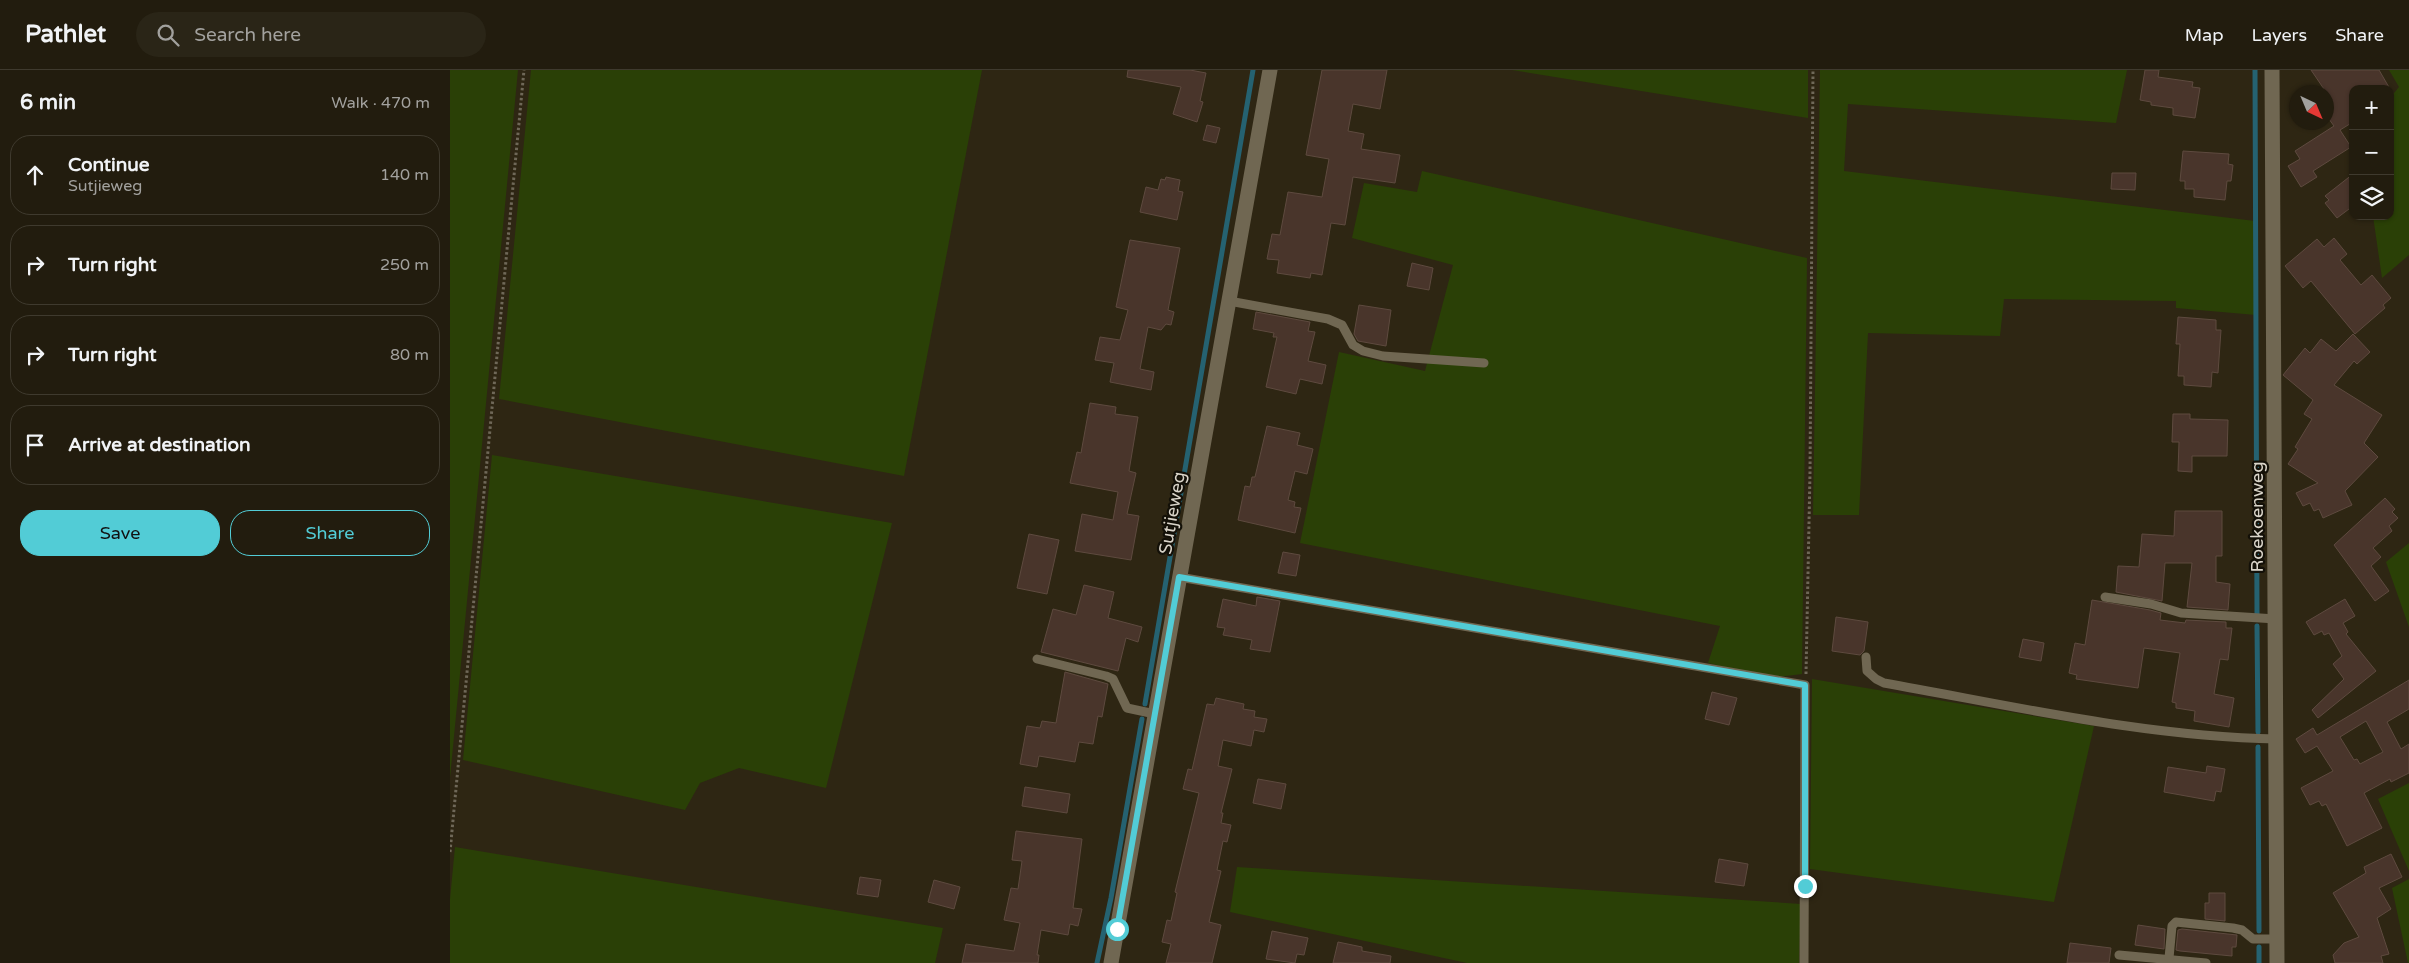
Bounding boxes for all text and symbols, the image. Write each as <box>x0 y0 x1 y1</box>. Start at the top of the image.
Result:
search box <box>136 12 486 57</box>
text: Pathlet <box>25 20 106 49</box>
icon: search <box>154 21 182 49</box>
text: Search here <box>194 24 301 46</box>
text: Map <box>2185 24 2224 46</box>
text: Layers <box>2252 24 2307 46</box>
text: Share <box>2335 24 2384 46</box>
north arrow <box>2289 85 2334 130</box>
map controls <box>2349 85 2394 220</box>
button: + <box>2349 85 2394 130</box>
text: 6 min <box>20 90 76 115</box>
text: Walk · 470 m <box>331 93 430 113</box>
button: − <box>2349 130 2394 175</box>
text: Continue <box>68 154 150 176</box>
icon: ahead <box>21 161 49 189</box>
text: 140 m <box>380 165 429 185</box>
button: layers <box>2349 175 2394 220</box>
text: Sutjieweg <box>68 176 142 196</box>
icon: right <box>21 251 49 279</box>
text: Turn right <box>68 254 156 276</box>
text: 250 m <box>380 255 429 275</box>
icon: right <box>21 341 49 369</box>
text: Turn right <box>68 344 156 366</box>
text: 80 m <box>390 345 429 365</box>
icon: arrive <box>21 431 49 459</box>
text: Arrive at destination <box>68 434 251 456</box>
street label: Roekoenweg <box>2246 461 2268 573</box>
street label: Sutjieweg <box>1154 470 1190 556</box>
button: Save <box>20 510 220 556</box>
button: Share <box>230 510 430 556</box>
route end <box>1794 875 1817 898</box>
route start <box>1106 918 1129 941</box>

